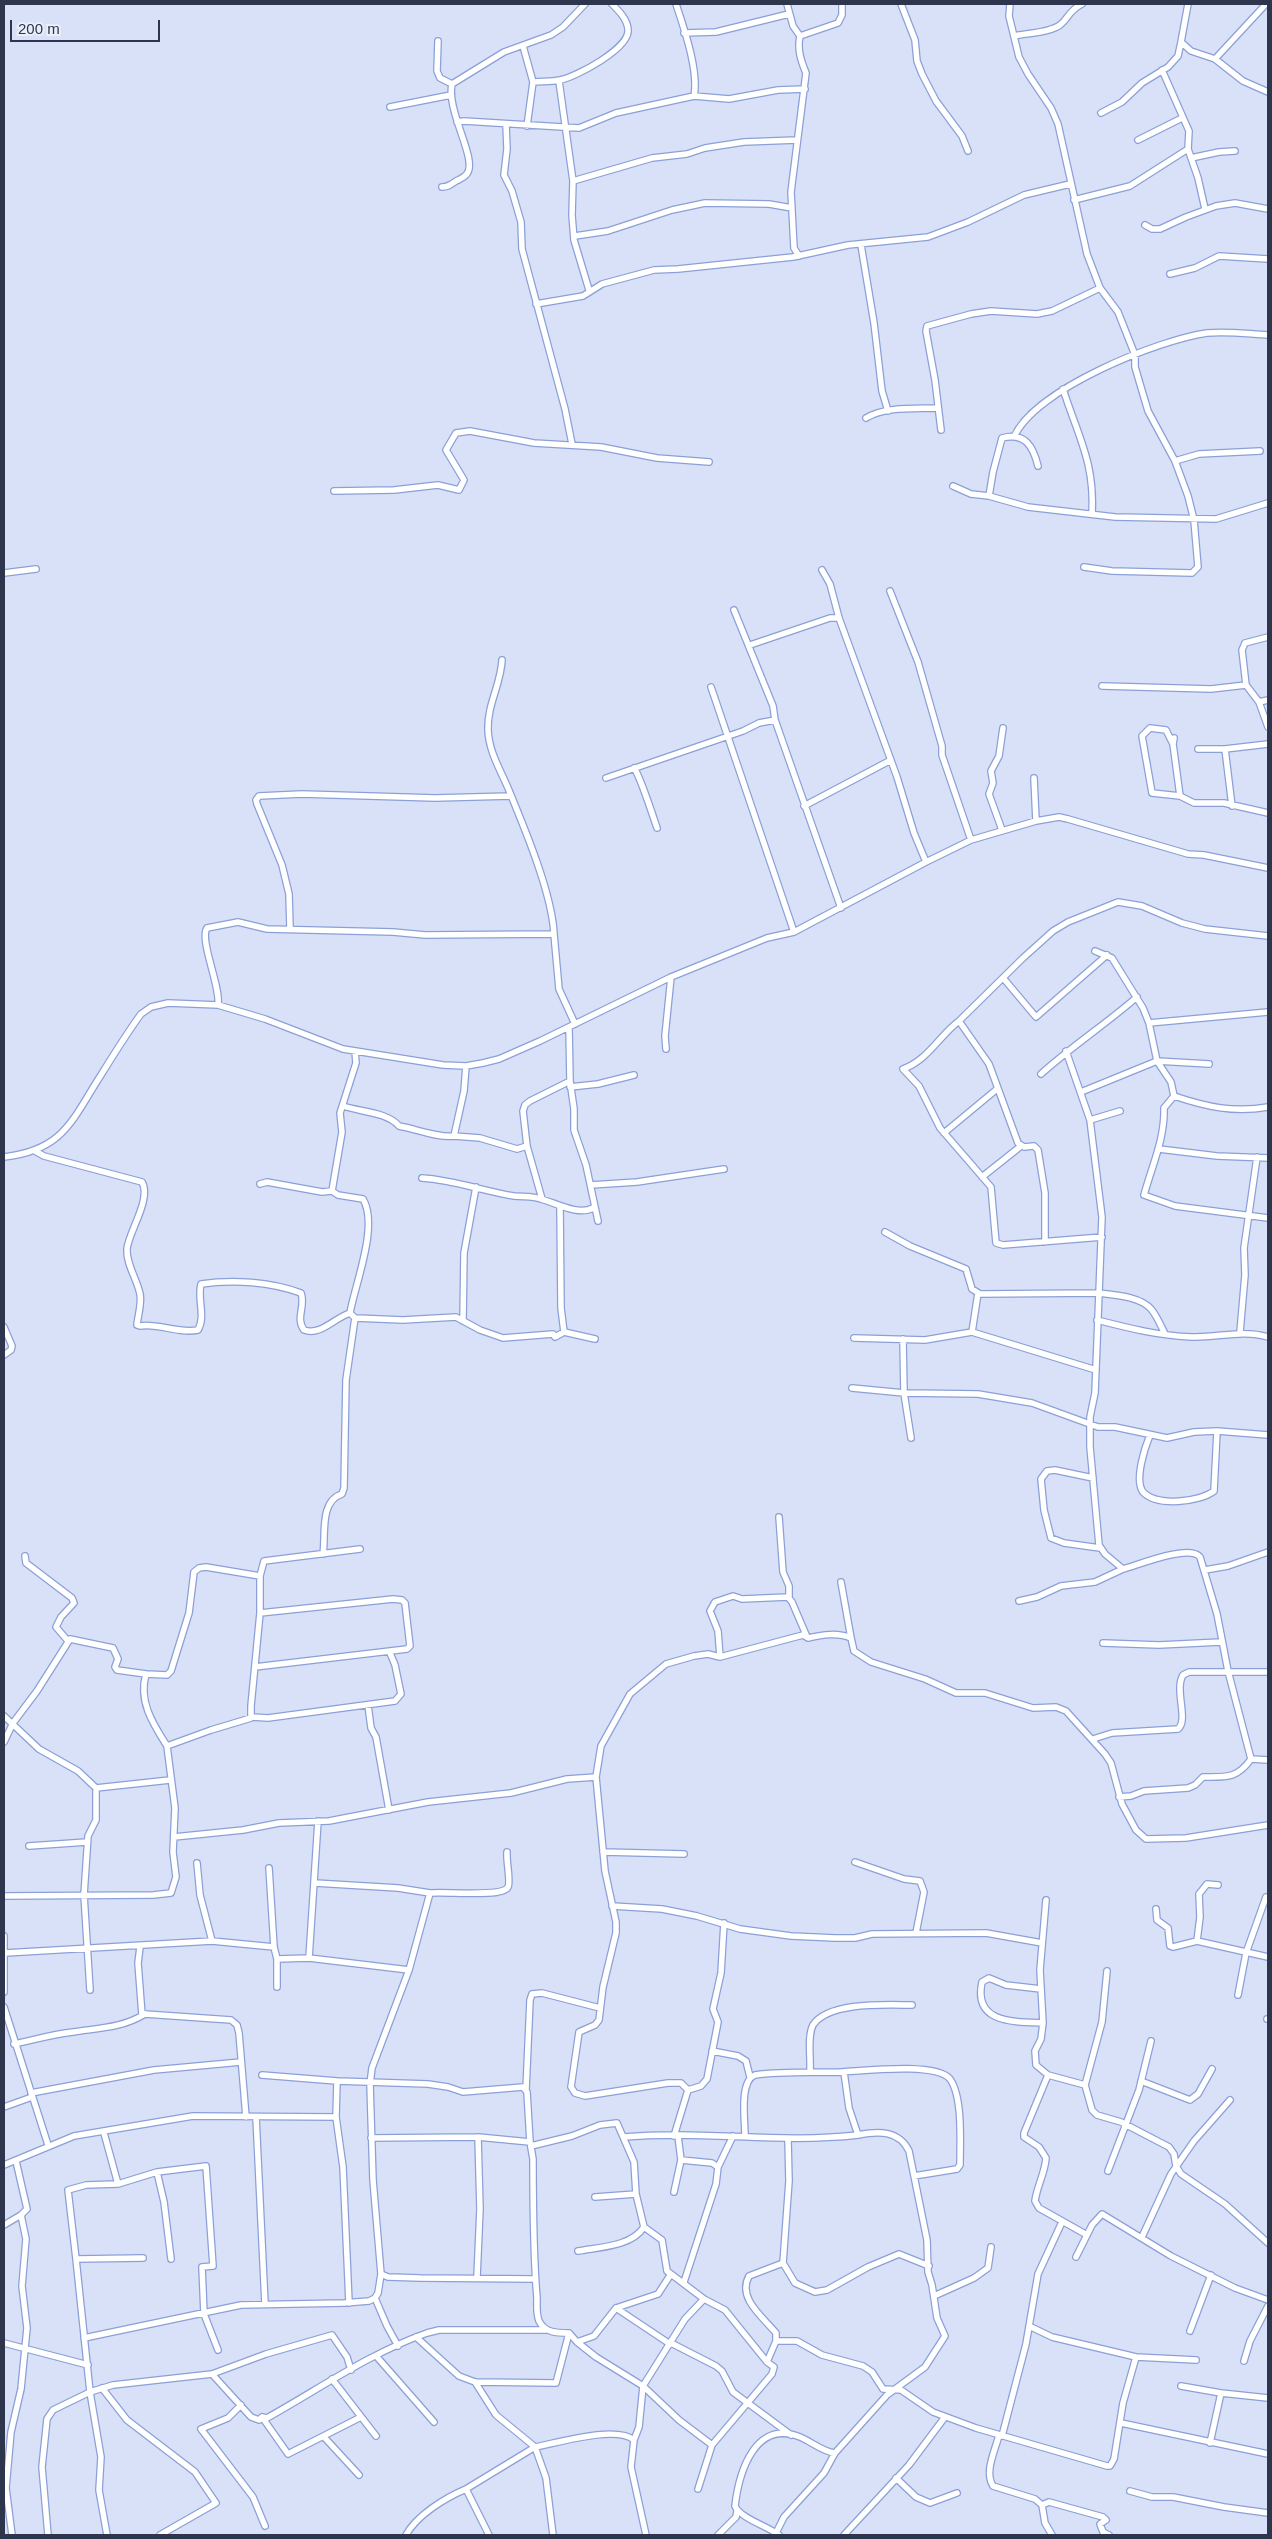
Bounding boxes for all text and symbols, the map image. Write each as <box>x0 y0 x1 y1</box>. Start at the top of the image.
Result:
scale bar <box>12 10 162 42</box>
text: 200 m <box>18 20 60 37</box>

